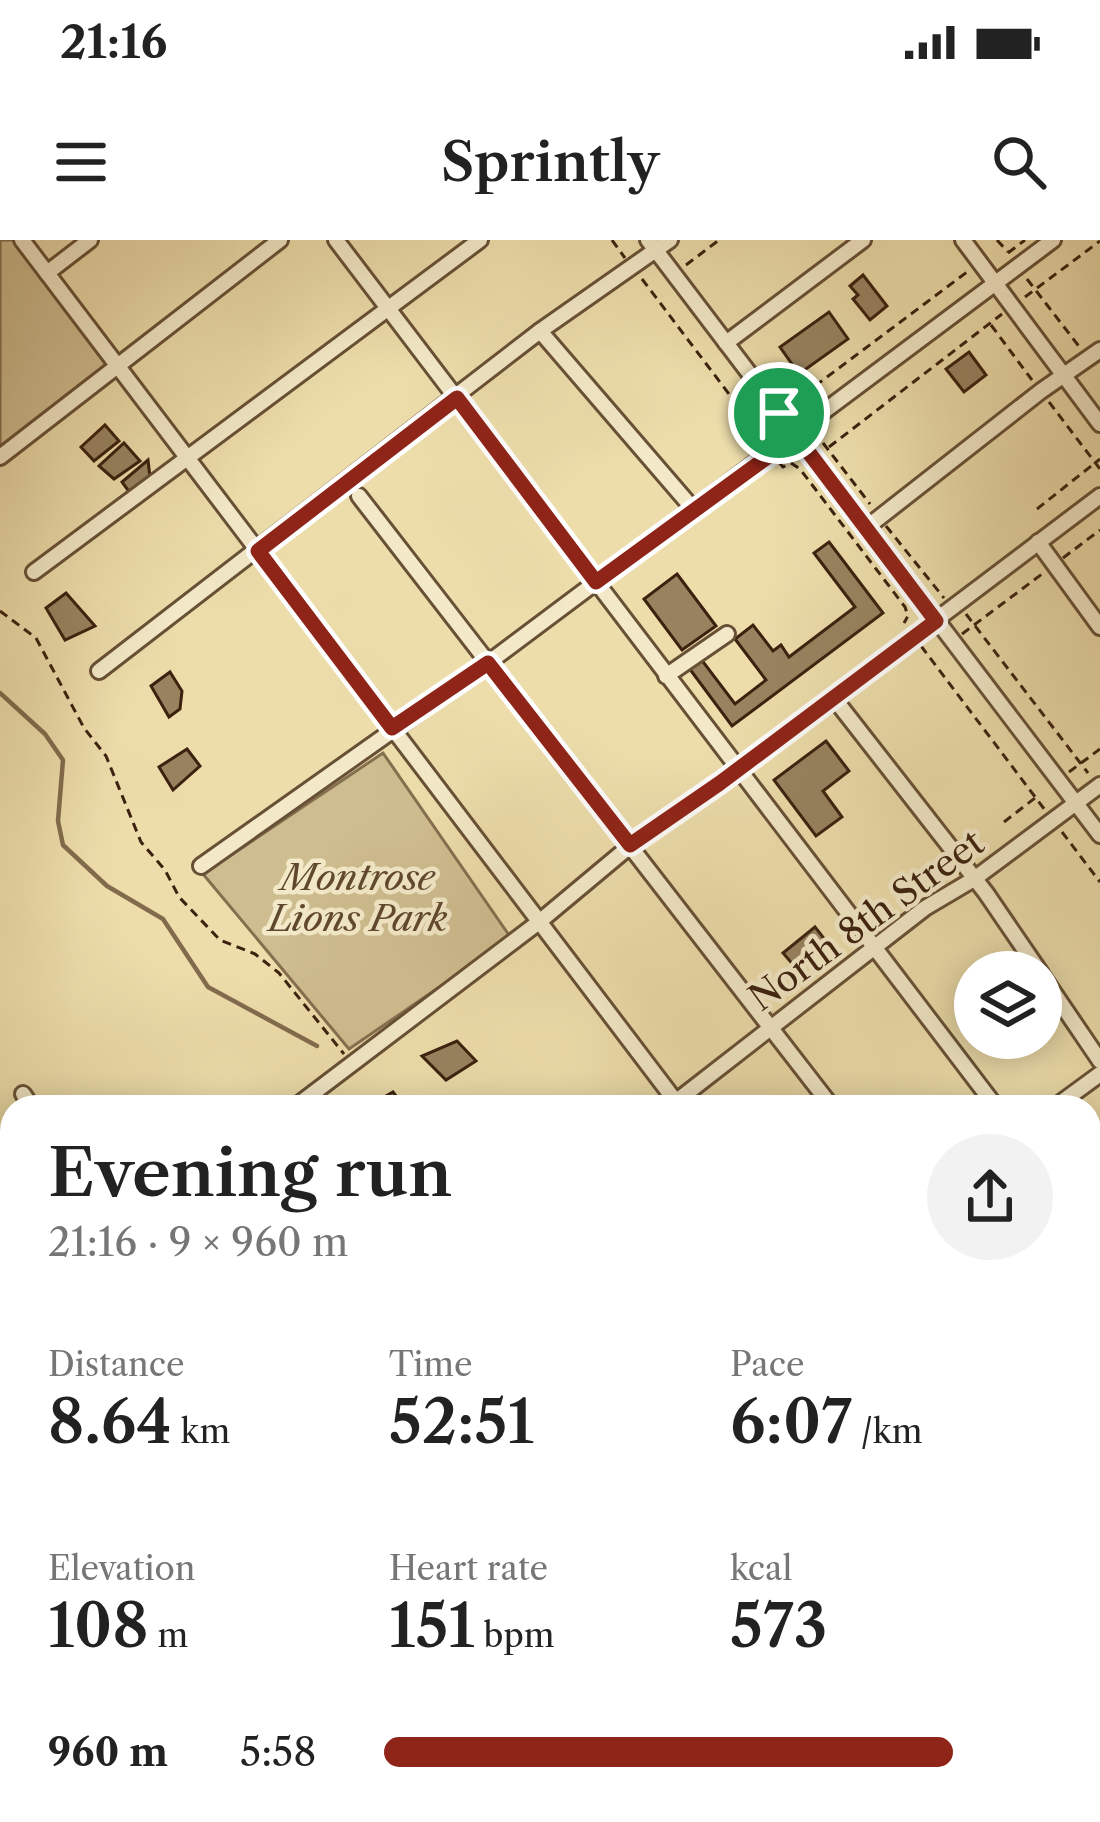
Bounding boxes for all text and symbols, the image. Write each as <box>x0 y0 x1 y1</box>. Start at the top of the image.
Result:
text: 21:16 <box>60 14 167 70</box>
icon: menu <box>48 129 114 195</box>
text: Sprintly <box>441 129 659 195</box>
icon: search <box>986 129 1052 195</box>
pin <box>728 362 830 464</box>
icon: arrive <box>746 380 812 446</box>
street label: North 8th Street <box>740 820 992 1020</box>
park label: Montrose Lions Park <box>265 855 448 940</box>
map controls <box>954 951 1062 1059</box>
button: layers <box>954 951 1062 1059</box>
text: Evening run <box>48 1132 452 1213</box>
button: share <box>927 1134 1053 1260</box>
text: 21:16 · 9 × 960 m <box>48 1218 348 1266</box>
text: Distance <box>48 1344 185 1385</box>
text: Time <box>389 1344 472 1385</box>
text: Pace <box>730 1344 805 1385</box>
text: 8.64 <box>48 1385 172 1459</box>
text: 52:51 <box>389 1385 534 1459</box>
text: 6:07 <box>730 1385 852 1459</box>
text: km <box>172 1411 230 1452</box>
text: /km <box>852 1411 923 1452</box>
text: Elevation <box>48 1548 195 1589</box>
text: Heart rate <box>389 1548 548 1589</box>
text: kcal <box>730 1548 792 1589</box>
text: 108 <box>48 1589 149 1663</box>
text: 151 <box>389 1589 475 1663</box>
text: 573 <box>730 1589 827 1663</box>
text: m <box>149 1615 188 1656</box>
text: bpm <box>475 1615 555 1656</box>
text: 960 m <box>48 1728 168 1776</box>
text: 5:58 <box>240 1728 316 1776</box>

